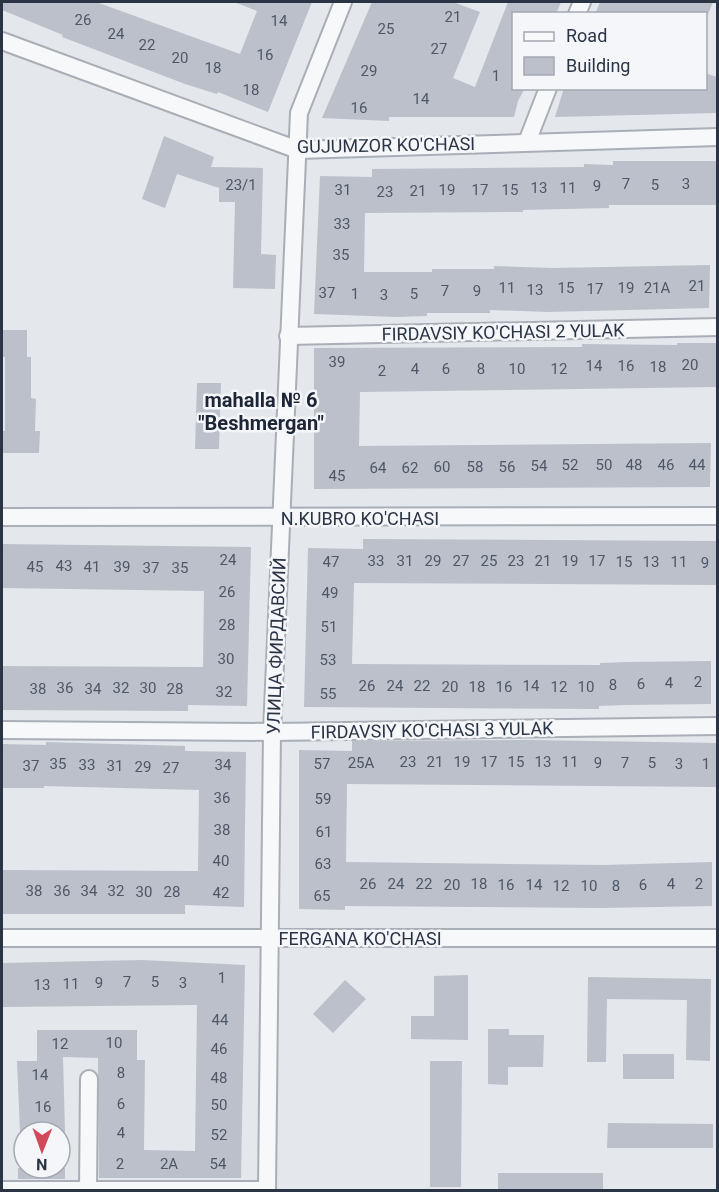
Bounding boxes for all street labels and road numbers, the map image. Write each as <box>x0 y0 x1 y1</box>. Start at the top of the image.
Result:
street label: GUJUMZOR KO'CHASI <box>297 133 475 157</box>
street label: FIRDAVSIY KO'CHASI 2 YULAK <box>381 319 625 345</box>
street label: N.KUBRO KO'CHASI <box>281 508 439 529</box>
street label: УЛИЦА ФИРДАВСИЙ <box>262 557 290 735</box>
street label: FIRDAVSIY KO'CHASI 3 YULAK <box>310 717 554 743</box>
street label: FERGANA KO'CHASI <box>278 928 442 949</box>

